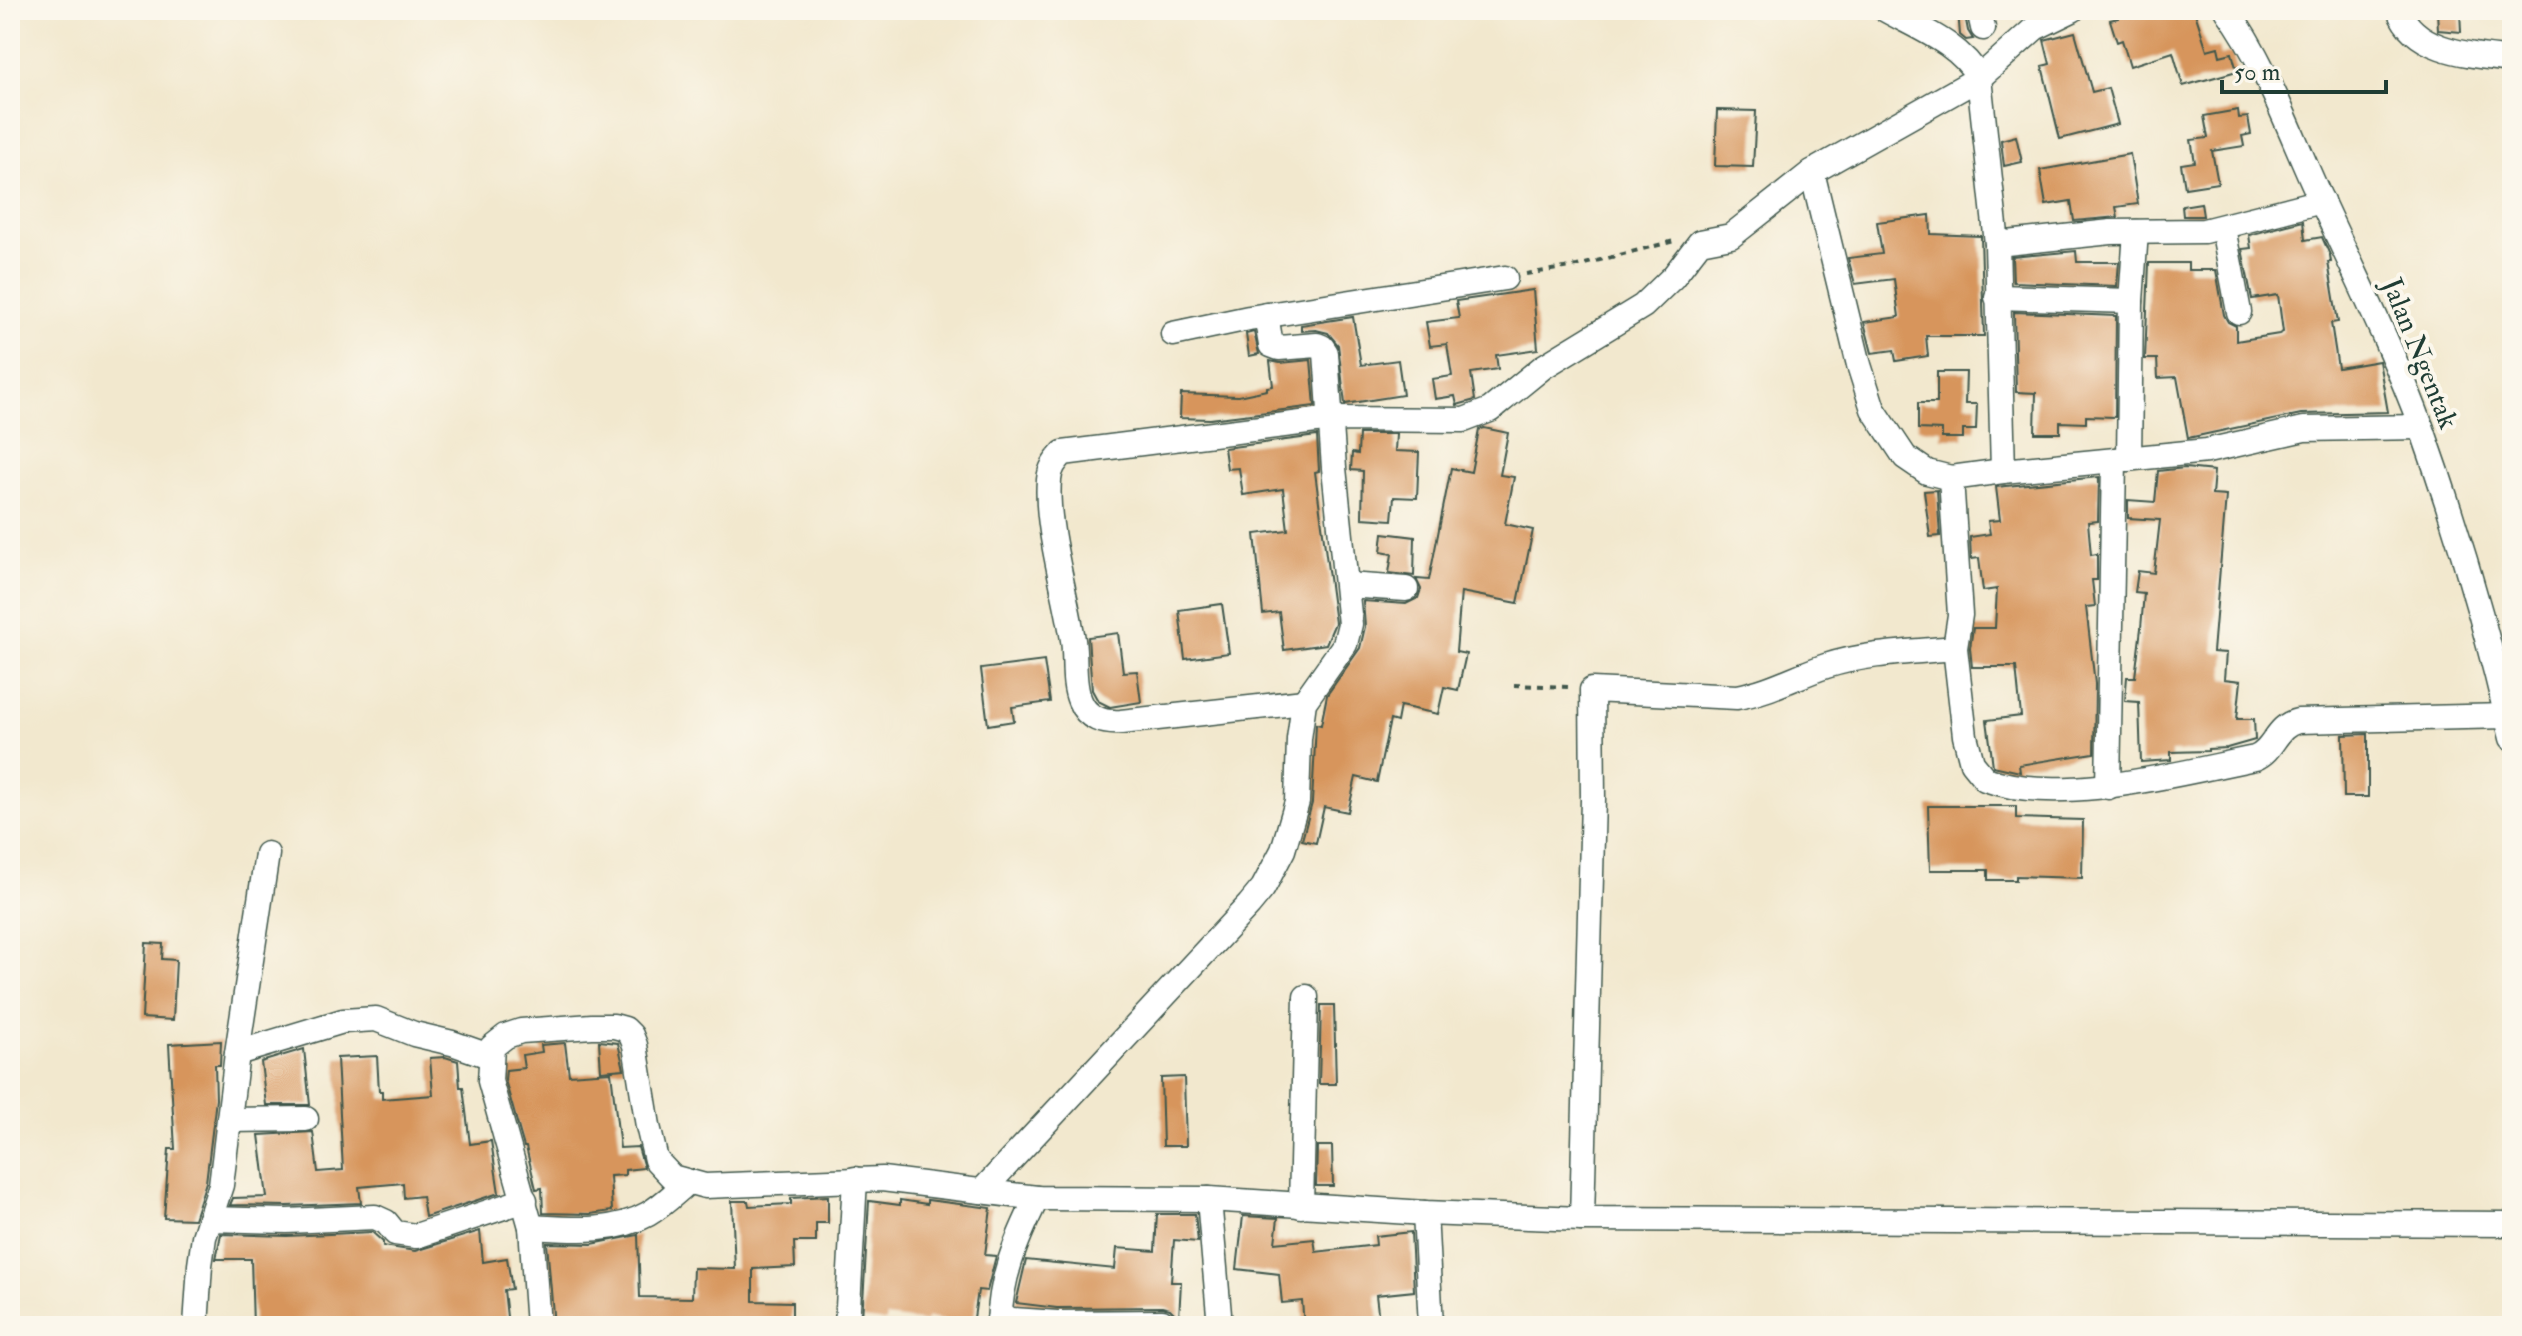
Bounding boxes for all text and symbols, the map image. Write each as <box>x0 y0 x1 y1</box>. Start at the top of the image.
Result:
scale bar <box>2222 44 2386 94</box>
text: 50 m <box>2234 57 2281 88</box>
street label: Jalan Ngentak <box>2373 272 2466 435</box>

